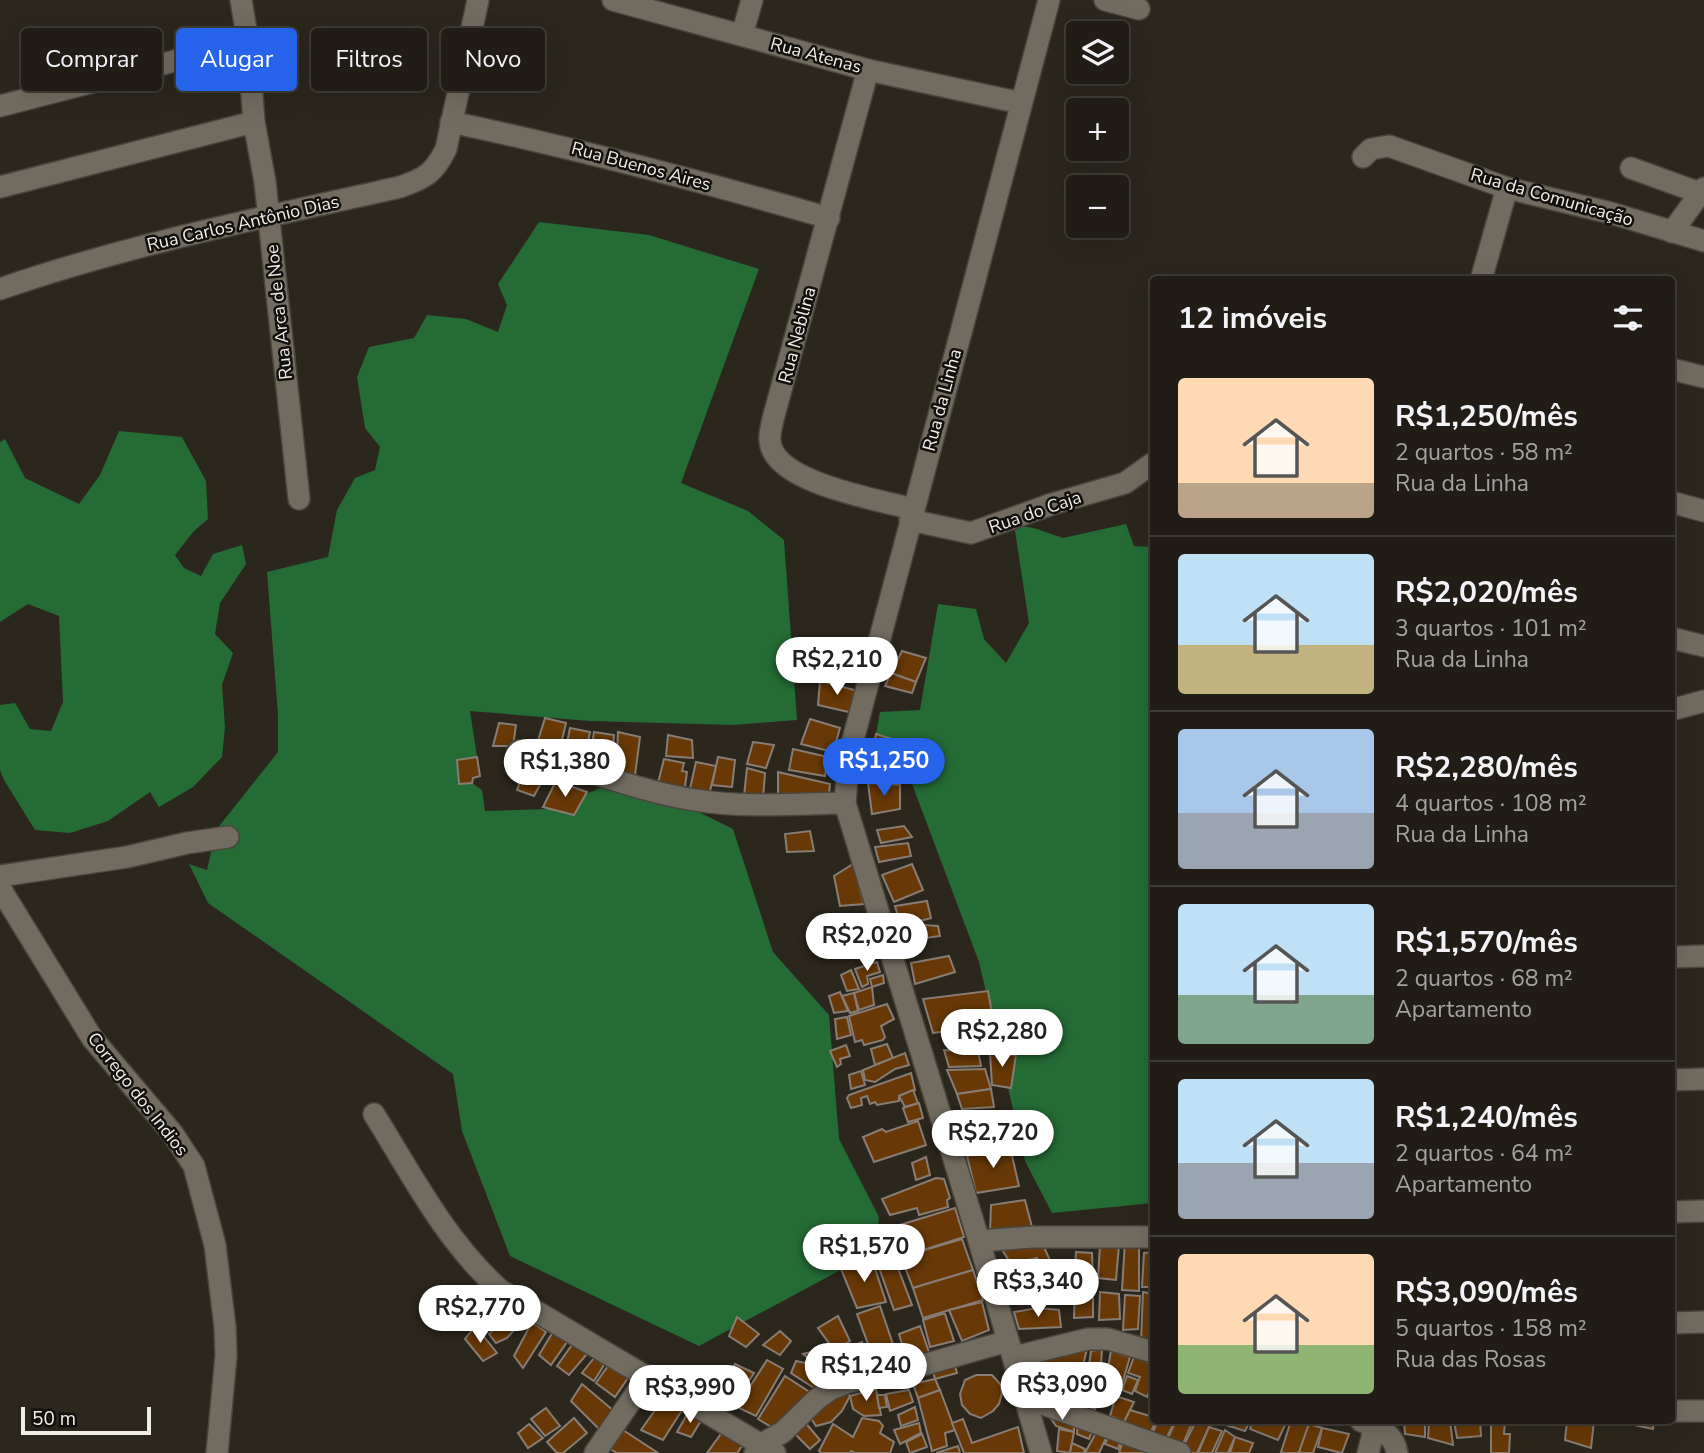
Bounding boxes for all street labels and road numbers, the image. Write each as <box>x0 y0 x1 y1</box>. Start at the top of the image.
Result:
street label: Rua Atenas <box>768 31 864 79</box>
street label: Rua Buenos Aires <box>569 136 713 196</box>
street label: Rua da Comunicação <box>1468 162 1636 232</box>
street label: Rua Carlos Antônio Dias <box>144 189 342 257</box>
street label: Rua Arca de Noe <box>260 243 298 381</box>
street label: Rua Neblina <box>773 284 821 386</box>
street label: Rua da Linha <box>917 346 967 454</box>
street label: Rua do Caja <box>985 485 1085 539</box>
street label: Corrego dos Indios <box>82 1027 194 1161</box>

